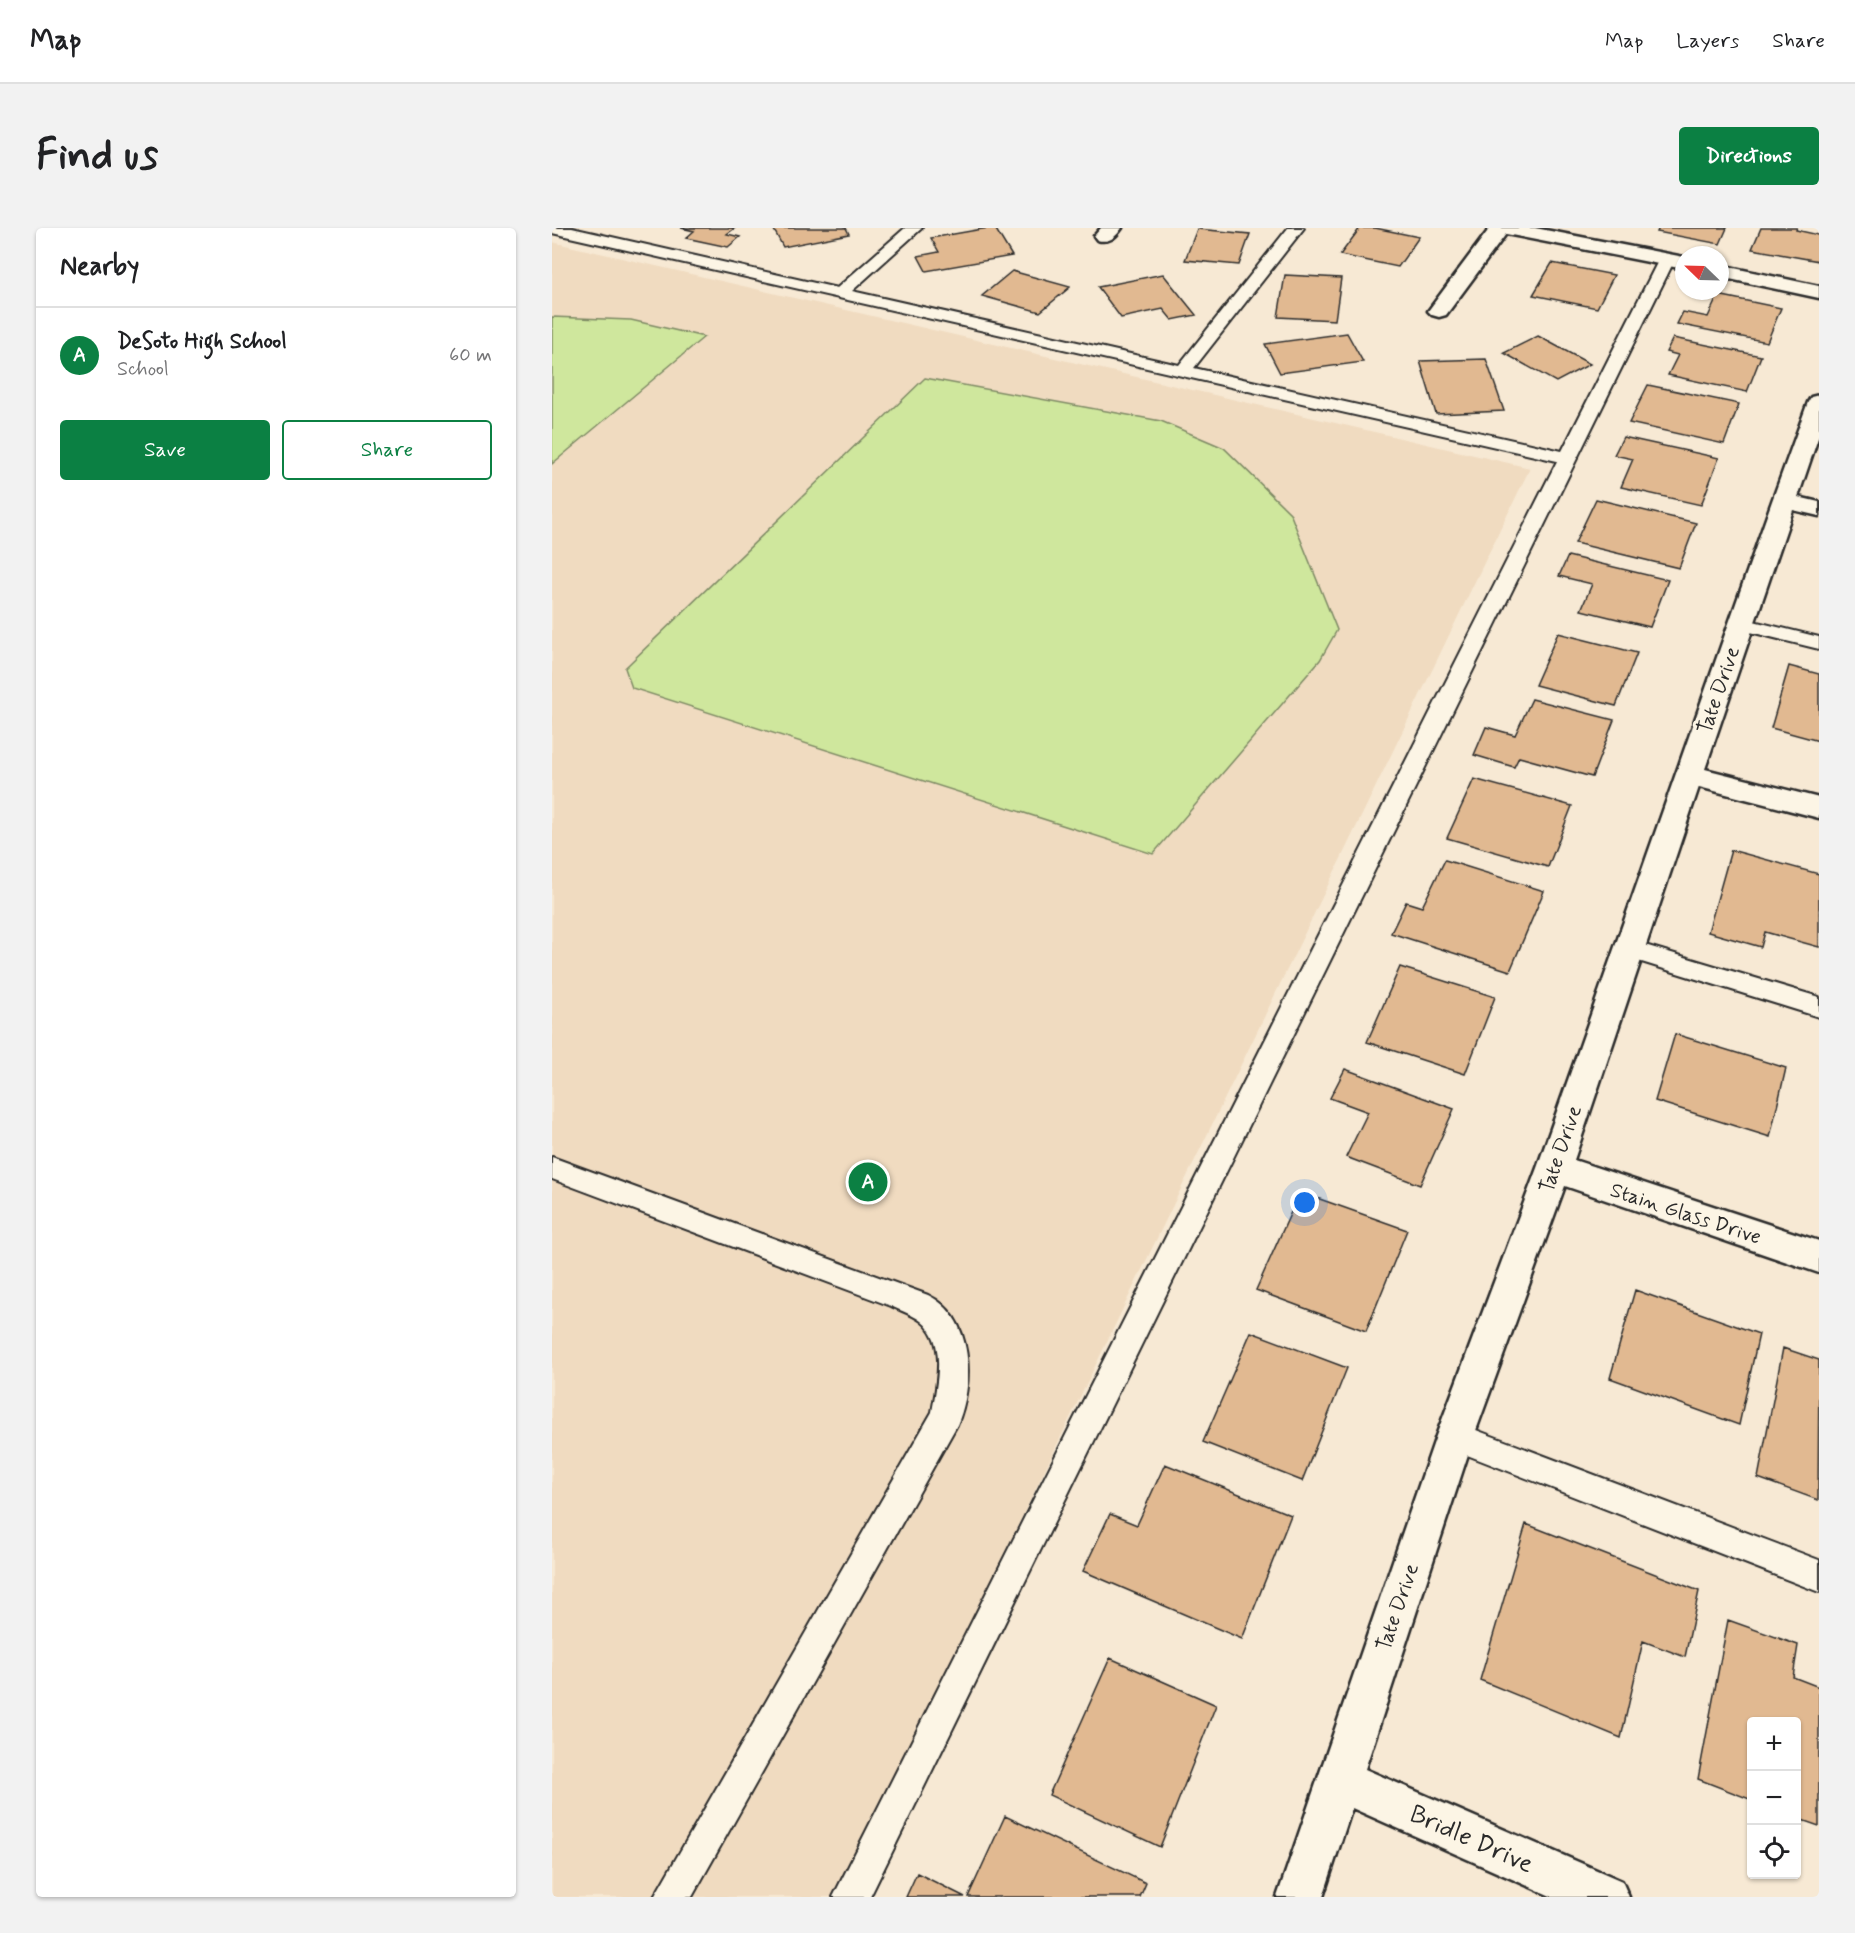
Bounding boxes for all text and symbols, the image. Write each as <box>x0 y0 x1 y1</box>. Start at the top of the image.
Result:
text: Map <box>30 23 81 60</box>
text: Map <box>1605 27 1643 55</box>
text: Layers <box>1676 27 1739 55</box>
text: Share <box>1772 27 1825 55</box>
button: Directions <box>1679 127 1819 185</box>
text: Find us <box>36 129 158 184</box>
north arrow <box>1675 246 1729 300</box>
text: Nearby <box>60 250 139 284</box>
text: DeSoto High School <box>117 328 287 356</box>
text: A <box>73 342 86 369</box>
text: 60 m <box>449 342 492 369</box>
text: School <box>117 356 169 383</box>
button: Save <box>60 420 270 480</box>
button: Share <box>282 420 492 480</box>
street label: Tate Drive <box>1691 643 1747 738</box>
street label: Tate Drive <box>1533 1102 1589 1197</box>
pin: A <box>848 1160 888 1204</box>
street label: Stain Glass Drive <box>1607 1176 1765 1252</box>
your location <box>1290 1188 1319 1217</box>
street label: Tate Drive <box>1370 1560 1426 1655</box>
map controls <box>1747 1717 1801 1879</box>
button: + <box>1747 1717 1801 1771</box>
button: − <box>1747 1771 1801 1825</box>
street label: Bridle Drive <box>1404 1797 1539 1882</box>
button: locate <box>1747 1825 1801 1879</box>

